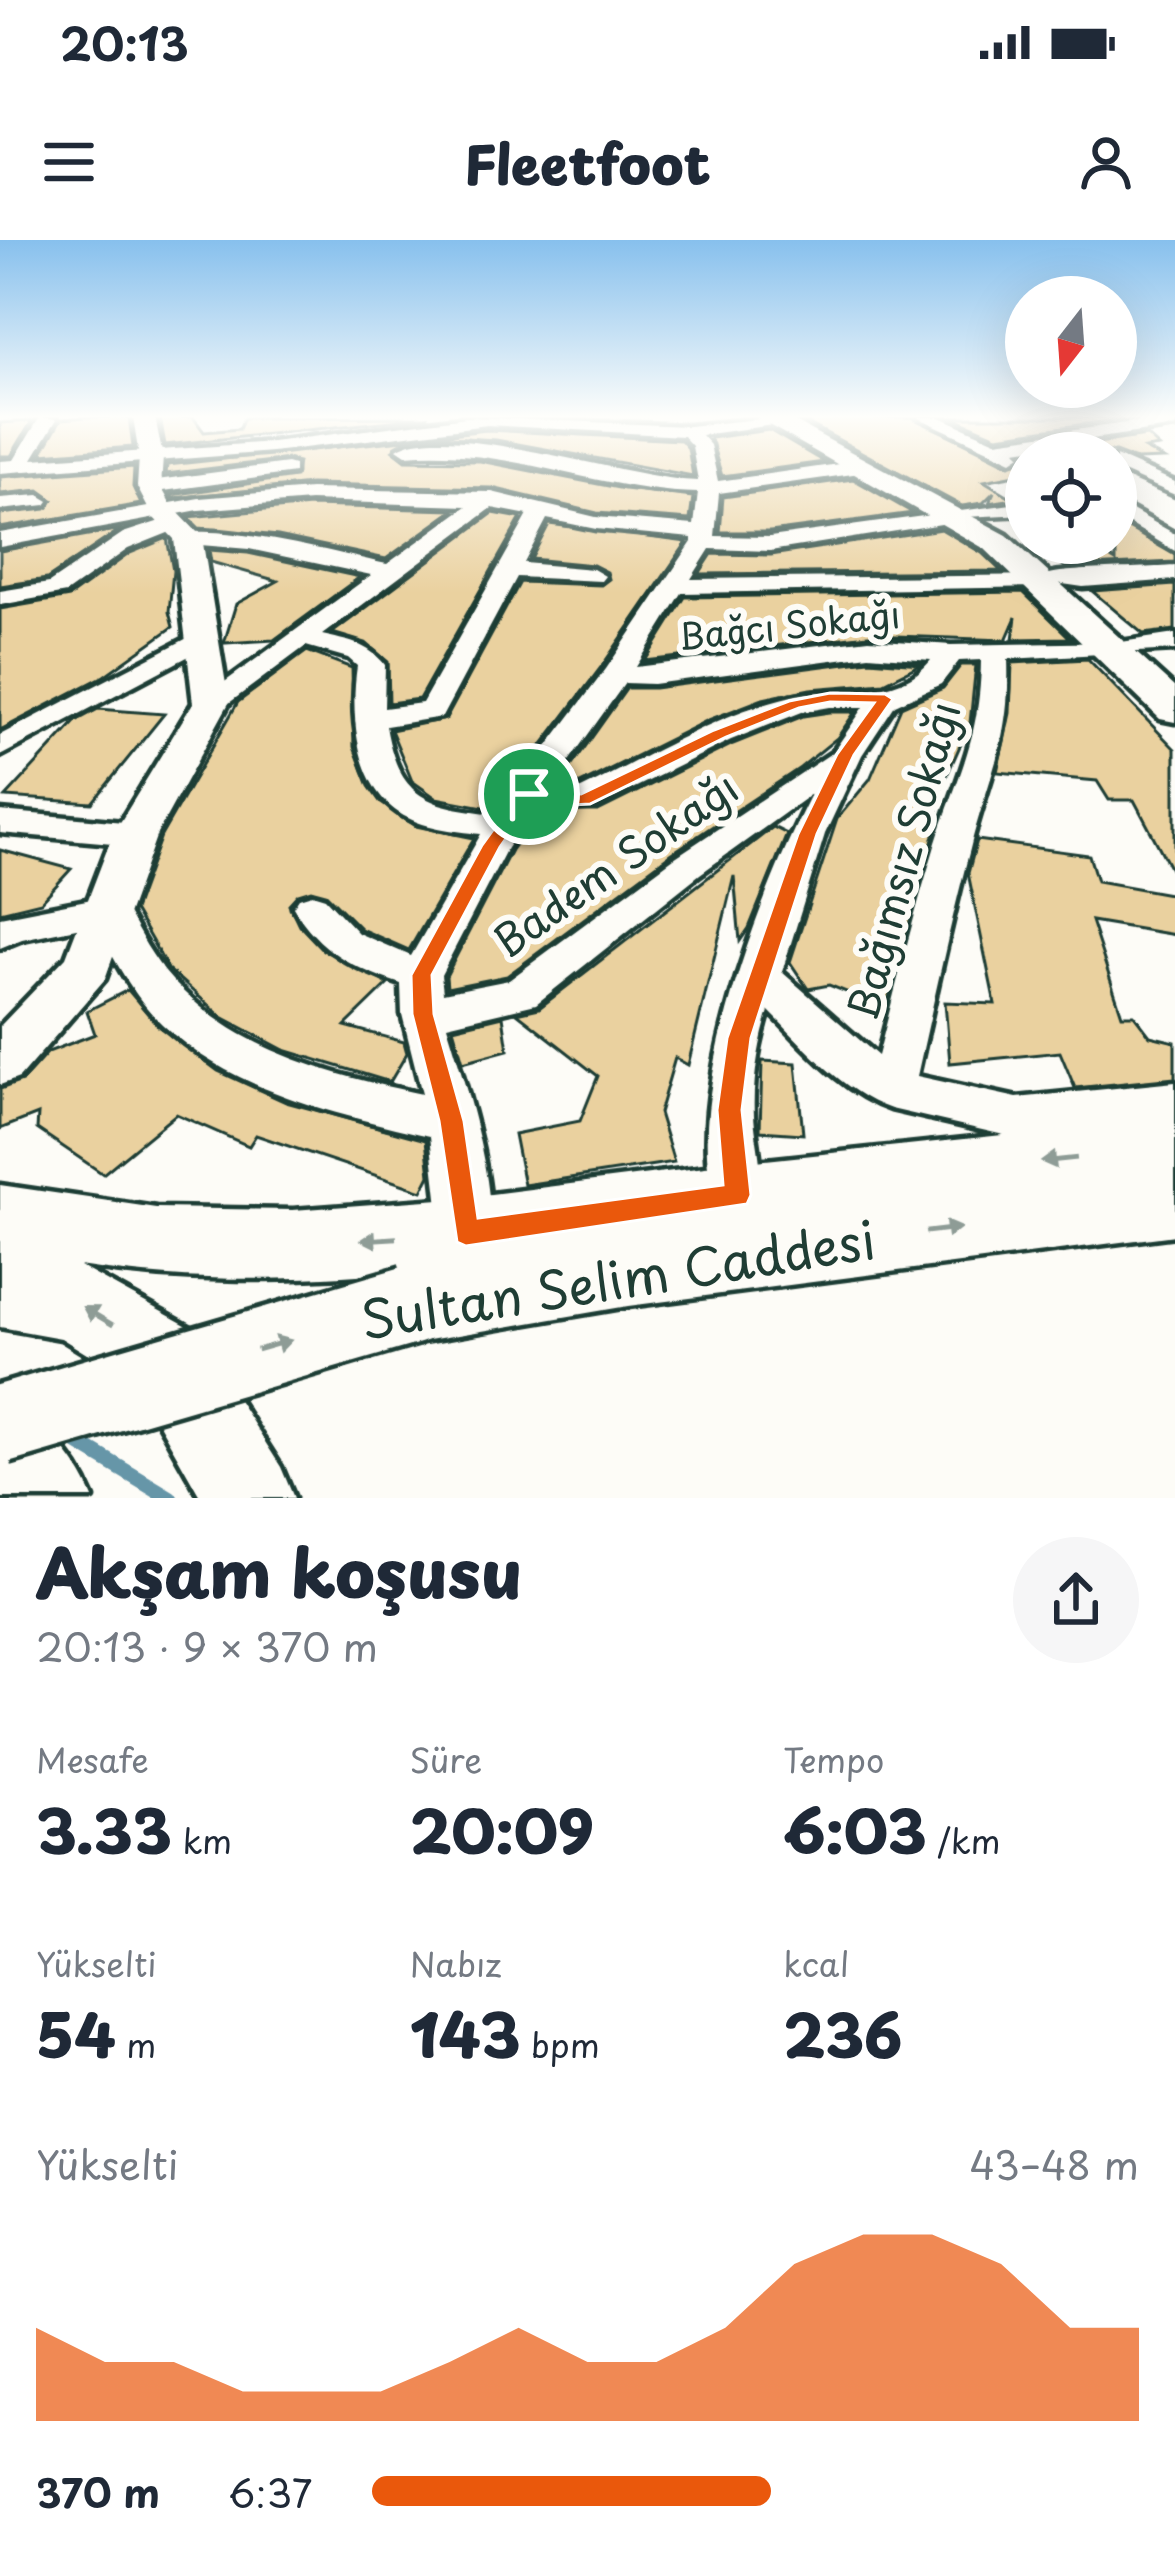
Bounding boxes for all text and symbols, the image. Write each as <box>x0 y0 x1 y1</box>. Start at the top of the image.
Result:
text: 20:13 <box>60 8 189 76</box>
text: Fleetfoot <box>464 122 711 203</box>
icon: menu <box>36 129 102 195</box>
icon: person <box>1073 129 1139 195</box>
north arrow <box>1005 276 1137 408</box>
map controls <box>1005 276 1137 564</box>
button: locate <box>1005 432 1137 564</box>
street label: Bağcı Sokağı <box>675 585 903 663</box>
street label: Bağımsız Sokağı <box>829 694 974 1027</box>
pin <box>478 743 580 845</box>
street label: Badem Sokağı <box>479 755 750 971</box>
icon: arrive <box>496 761 562 827</box>
one-way arrow <box>1040 1151 1077 1170</box>
street label: Sultan Selim Caddesi <box>355 1199 880 1356</box>
one-way arrow <box>924 1221 962 1240</box>
one-way arrow <box>360 1229 397 1248</box>
one-way arrow <box>81 1307 115 1328</box>
one-way arrow <box>256 1335 292 1353</box>
text: Akşam koşusu <box>36 1521 522 1620</box>
button: share <box>1013 1537 1139 1663</box>
text: 20:13 · 9 × 370 m <box>36 1616 378 1675</box>
text: Mesafe <box>36 1734 149 1784</box>
text: Süre <box>410 1734 482 1784</box>
text: Tempo <box>783 1734 884 1784</box>
text: 3.33 <box>36 1784 172 1874</box>
text: 20:09 <box>410 1784 594 1874</box>
text: 6:03 <box>783 1784 927 1874</box>
text: km <box>172 1815 232 1865</box>
text: /km <box>927 1815 1001 1865</box>
text: Yükselti <box>36 1938 157 1988</box>
text: Nabız <box>410 1938 502 1988</box>
text: kcal <box>783 1938 849 1988</box>
text: 54 <box>36 1988 116 2078</box>
text: 143 <box>410 1988 521 2078</box>
text: 236 <box>783 1988 902 2078</box>
text: m <box>116 2019 156 2069</box>
text: bpm <box>521 2019 600 2069</box>
text: Yükselti <box>36 2134 178 2193</box>
text: 43–48 m <box>969 2134 1139 2193</box>
text: 370 m <box>36 2462 160 2521</box>
text: 6:37 <box>228 2462 312 2521</box>

